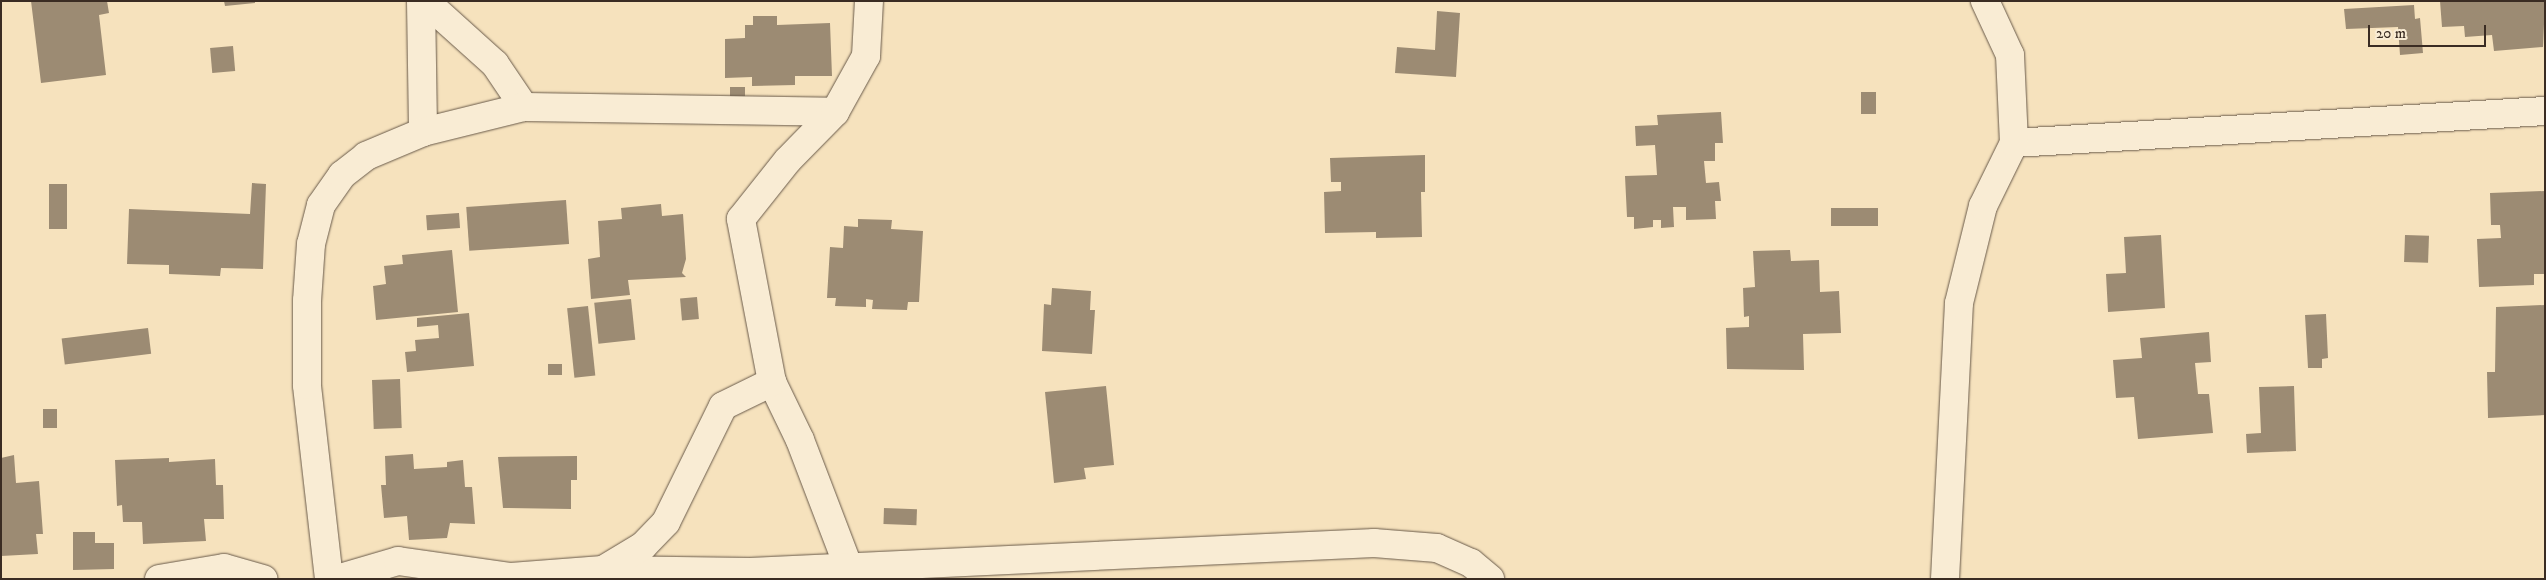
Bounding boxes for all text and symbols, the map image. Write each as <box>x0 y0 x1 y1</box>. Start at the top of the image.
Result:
scale bar <box>2371 15 2488 47</box>
text: 20 m <box>2376 24 2406 43</box>

